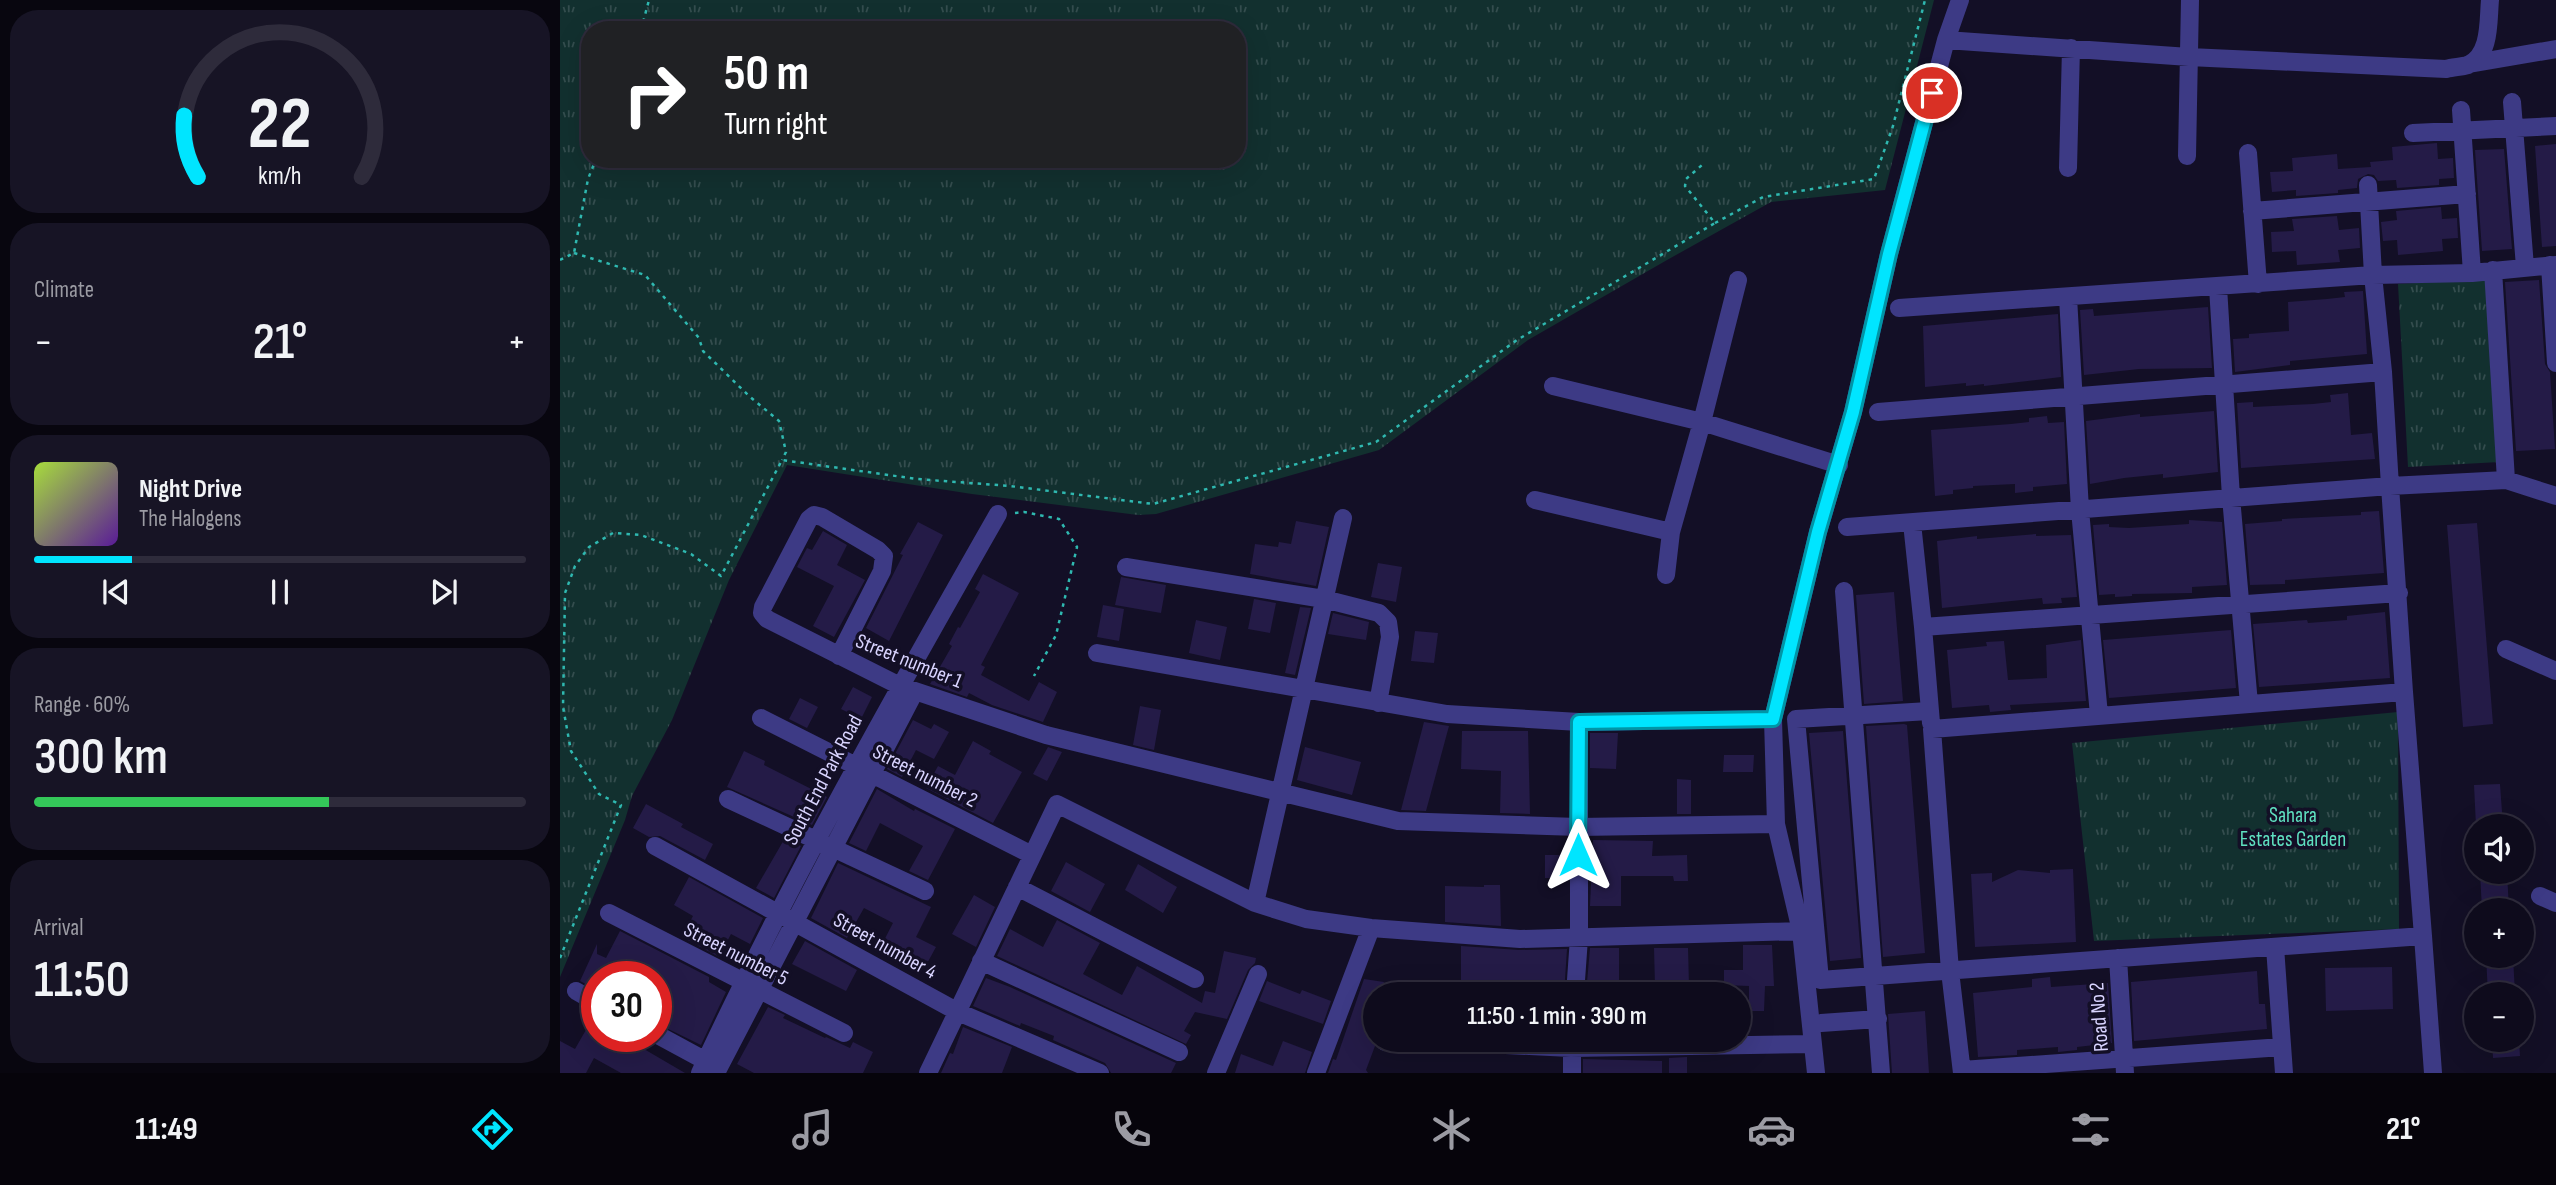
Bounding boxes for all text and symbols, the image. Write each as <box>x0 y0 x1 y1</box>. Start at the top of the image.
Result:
text: 50 m <box>724 45 809 104</box>
icon: right <box>609 49 700 140</box>
pin <box>1902 63 1962 123</box>
icon: arrive <box>1913 74 1951 112</box>
text: 22 <box>248 82 312 170</box>
text: Turn right <box>724 105 828 144</box>
text: km/h <box>258 161 302 192</box>
text: Climate <box>34 276 94 304</box>
text: 21° <box>253 311 307 374</box>
text: − <box>34 320 53 365</box>
text: + <box>507 320 526 365</box>
text: Night Drive <box>139 474 242 505</box>
text: The Halogens <box>139 505 242 533</box>
icon: previous <box>97 573 135 611</box>
icon: pause <box>261 573 299 611</box>
icon: next <box>425 573 463 611</box>
street label: Street number 1 <box>852 628 967 694</box>
text: Range · 60% <box>34 691 130 719</box>
street label: South End Park Road <box>778 711 868 849</box>
text: 300 km <box>34 726 168 789</box>
street label: Street number 2 <box>869 739 981 813</box>
park label: Sahara Estates Garden <box>2240 803 2346 852</box>
map controls <box>2464 814 2534 1052</box>
button: sound <box>2464 814 2534 884</box>
position arrow <box>1541 818 1615 892</box>
button: + <box>2464 898 2534 968</box>
street label: Street number 4 <box>829 907 941 985</box>
text: Arrival <box>34 914 83 942</box>
street label: Street number 5 <box>680 917 792 991</box>
text: 11:50 <box>34 949 130 1012</box>
speed limit sign: 30 <box>581 961 672 1052</box>
street label: Road No 2 <box>2084 981 2114 1053</box>
button: − <box>2464 982 2534 1052</box>
text: 11:50 · 1 min · 390 m <box>1467 1001 1647 1032</box>
icon: directions <box>468 1105 517 1154</box>
icon: music <box>788 1105 837 1154</box>
icon: phone <box>1107 1105 1156 1154</box>
icon: climate <box>1427 1105 1476 1154</box>
icon: car <box>1747 1105 1796 1154</box>
icon: filters <box>2066 1105 2115 1154</box>
text: 11:49 <box>135 1110 198 1149</box>
text: 21° <box>2386 1110 2421 1149</box>

